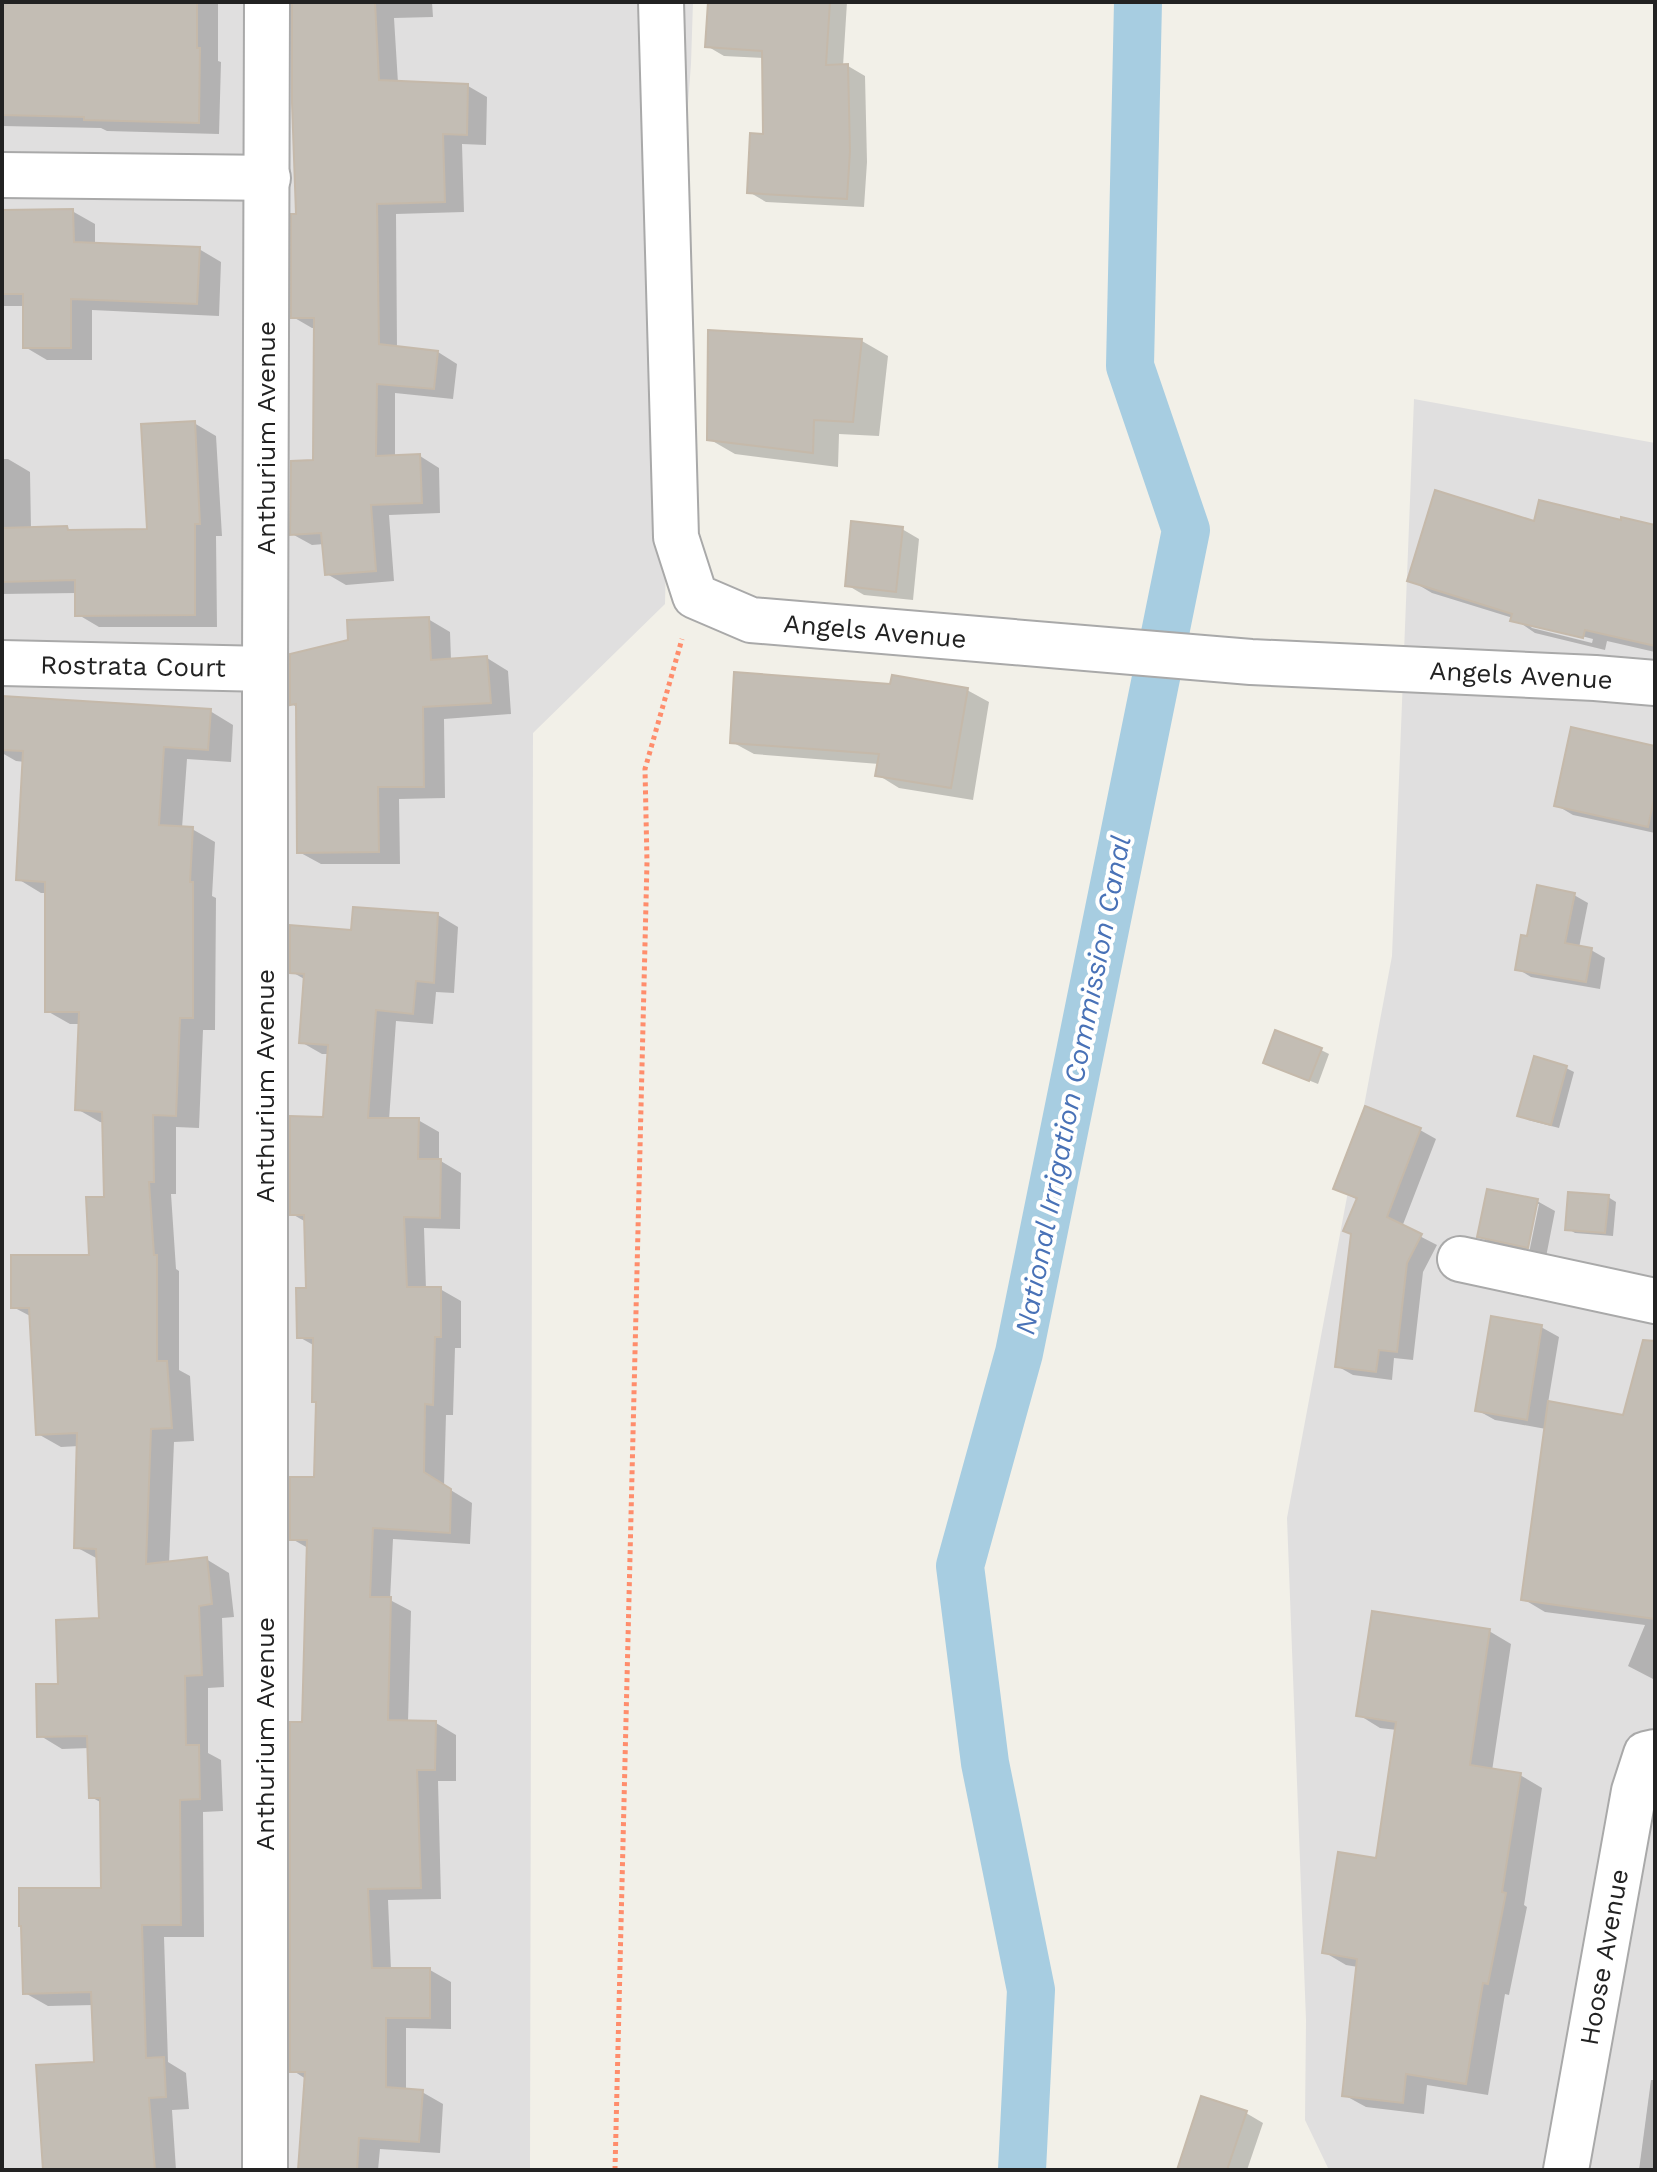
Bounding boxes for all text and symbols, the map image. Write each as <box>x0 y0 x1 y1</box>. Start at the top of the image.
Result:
street label: Anthurium Avenue <box>251 321 281 555</box>
street label: Angels Avenue <box>782 608 968 654</box>
street label: Rostrata Court <box>40 649 226 683</box>
street label: Angels Avenue <box>1429 655 1613 695</box>
water label: National Irrigation Commission Canal <box>1008 833 1138 1337</box>
street label: Anthurium Avenue <box>250 969 280 1203</box>
street label: Anthurium Avenue <box>250 1617 280 1851</box>
street label: Hoose Avenue <box>1574 1866 1634 2048</box>

